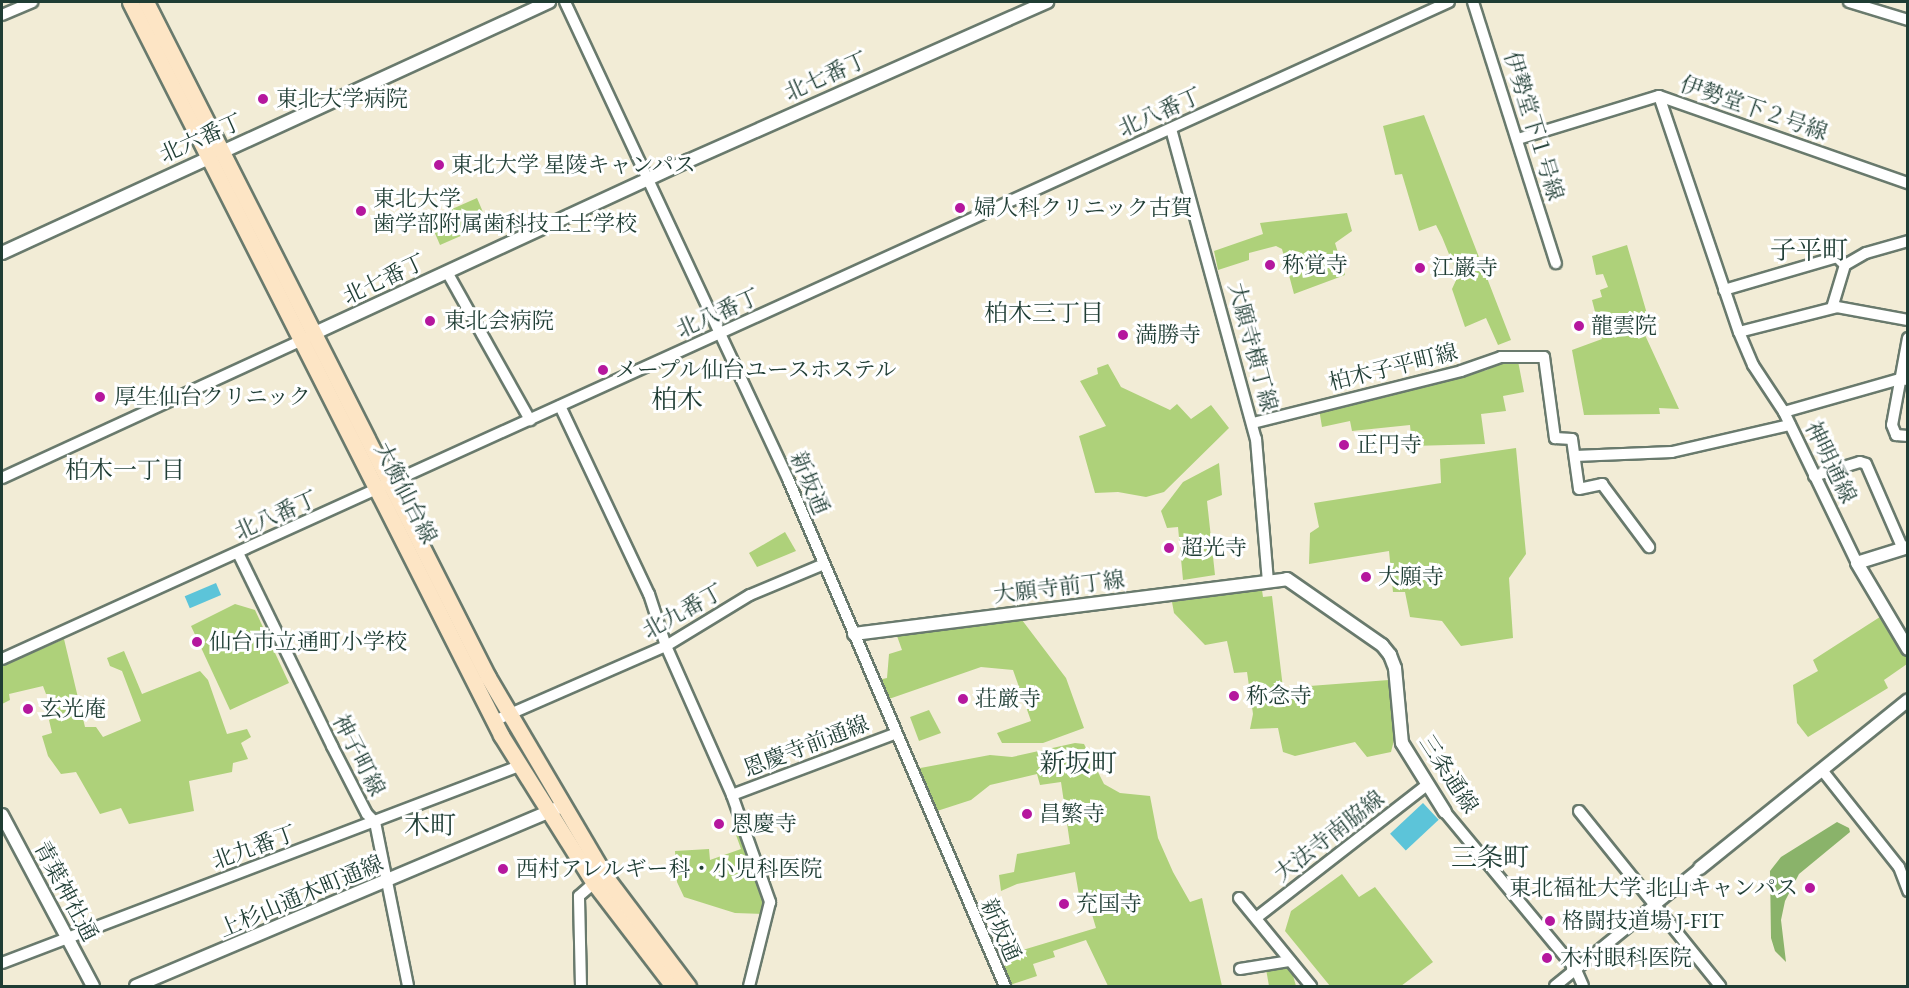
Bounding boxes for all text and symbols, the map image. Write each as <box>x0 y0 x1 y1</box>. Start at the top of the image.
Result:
street label: 北七番丁 <box>780 46 872 106</box>
street label: 伊勢堂下１号線 <box>1499 49 1569 203</box>
street label: 伊勢堂下２号線 <box>1677 70 1831 146</box>
street label: 北八番丁 <box>1114 82 1206 142</box>
place label: 東北大学病院 <box>276 86 408 112</box>
marker: 東北大学病院 <box>254 90 272 108</box>
street label: 北六番丁 <box>155 108 247 168</box>
place label: 東北大学 星陵キャンパス <box>451 152 697 178</box>
marker: 東北大学 星陵キャンパス <box>432 158 446 172</box>
place label: 東北大学 歯学部附属歯科技工士学校 <box>373 185 637 236</box>
place label: 婦人科クリニック古賀 <box>974 195 1194 221</box>
marker: 婦人科クリニック古賀 <box>951 199 969 217</box>
marker: 東北大学 歯学部附属歯科技工士学校 <box>354 204 368 218</box>
district label: 子平町 <box>1770 235 1848 267</box>
street label: 北七番丁 <box>339 248 429 310</box>
place label: 称覚寺 <box>1282 252 1348 278</box>
place label: 江巌寺 <box>1432 255 1498 281</box>
marker: 称覚寺 <box>1263 258 1277 272</box>
marker: 江巌寺 <box>1413 261 1427 275</box>
street label: 大願寺横丁線 <box>1223 280 1283 414</box>
street label: 北八番丁 <box>672 283 764 343</box>
district label: 柏木三丁目 <box>984 299 1104 327</box>
place label: 東北会病院 <box>444 308 554 334</box>
marker: 東北会病院 <box>421 312 439 330</box>
place label: 龍雲院 <box>1591 313 1657 339</box>
marker: 龍雲院 <box>1572 319 1586 333</box>
place label: 満勝寺 <box>1135 322 1201 348</box>
marker: 満勝寺 <box>1116 328 1130 342</box>
street label: 柏木子平町線 <box>1326 338 1460 396</box>
place label: メープル仙台ユースホステル <box>615 357 901 383</box>
marker: メープル仙台ユースホステル <box>596 363 610 377</box>
place label: 厚生仙台クリニック <box>114 384 312 410</box>
district label: 柏木 <box>651 384 703 416</box>
marker: 厚生仙台クリニック <box>91 388 109 406</box>
street label: 神明通線 <box>1800 417 1862 507</box>
place label: 正円寺 <box>1356 432 1422 458</box>
street label: 大衡仙台線 <box>369 438 443 548</box>
marker: 正円寺 <box>1337 438 1351 452</box>
street label: 新坂通 <box>785 447 835 519</box>
district label: 柏木一丁目 <box>65 456 185 484</box>
street label: 北八番丁 <box>230 485 322 545</box>
place label: 超光寺 <box>1181 535 1247 561</box>
marker: 超光寺 <box>1162 541 1176 555</box>
place label: 大願寺 <box>1378 564 1444 590</box>
street label: 大願寺前丁線 <box>992 566 1126 608</box>
marker: 大願寺 <box>1359 570 1373 584</box>
street label: 北九番丁 <box>638 578 728 644</box>
place label: 仙台市立通町小学校 <box>209 629 407 655</box>
marker: 仙台市立通町小学校 <box>190 635 204 649</box>
place label: 称念寺 <box>1246 683 1312 709</box>
place label: 荘厳寺 <box>975 686 1041 712</box>
marker: 称念寺 <box>1227 689 1241 703</box>
marker: 荘厳寺 <box>956 692 970 706</box>
place label: 玄光庵 <box>40 696 106 722</box>
marker: 玄光庵 <box>21 702 35 716</box>
street label: 神子町線 <box>327 710 391 800</box>
street label: 恩慶寺前通線 <box>740 710 872 782</box>
street label: 三条通線 <box>1414 730 1484 818</box>
district label: 新坂町 <box>1039 748 1117 780</box>
street label: 大法寺南脇線 <box>1269 785 1389 887</box>
place label: 昌繁寺 <box>1039 801 1105 827</box>
marker: 昌繁寺 <box>1020 807 1034 821</box>
district label: 木町 <box>404 810 456 842</box>
place label: 恩慶寺 <box>731 811 797 837</box>
marker: 恩慶寺 <box>712 817 726 831</box>
street label: 北九番丁 <box>208 820 300 874</box>
street label: 青葉神社通 <box>29 836 103 946</box>
district label: 三条町 <box>1451 842 1529 874</box>
street label: 上杉山通木町通線 <box>215 849 387 943</box>
place label: 西村アレルギー科・小児科医院 <box>516 856 824 882</box>
marker: 西村アレルギー科・小児科医院 <box>494 860 512 878</box>
place label: 東北福祉大学 北山キャンパス <box>1508 875 1798 901</box>
marker: 東北福祉大学 北山キャンパス <box>1803 881 1817 895</box>
place label: 充国寺 <box>1076 891 1142 917</box>
street label: 新坂通 <box>976 894 1026 966</box>
marker: 充国寺 <box>1057 897 1071 911</box>
place label: 格闘技道場 J-FIT <box>1562 908 1723 934</box>
marker: 格闘技道場 J-FIT <box>1543 914 1557 928</box>
place label: 木村眼科医院 <box>1560 945 1692 971</box>
marker: 木村眼科医院 <box>1538 949 1556 967</box>

